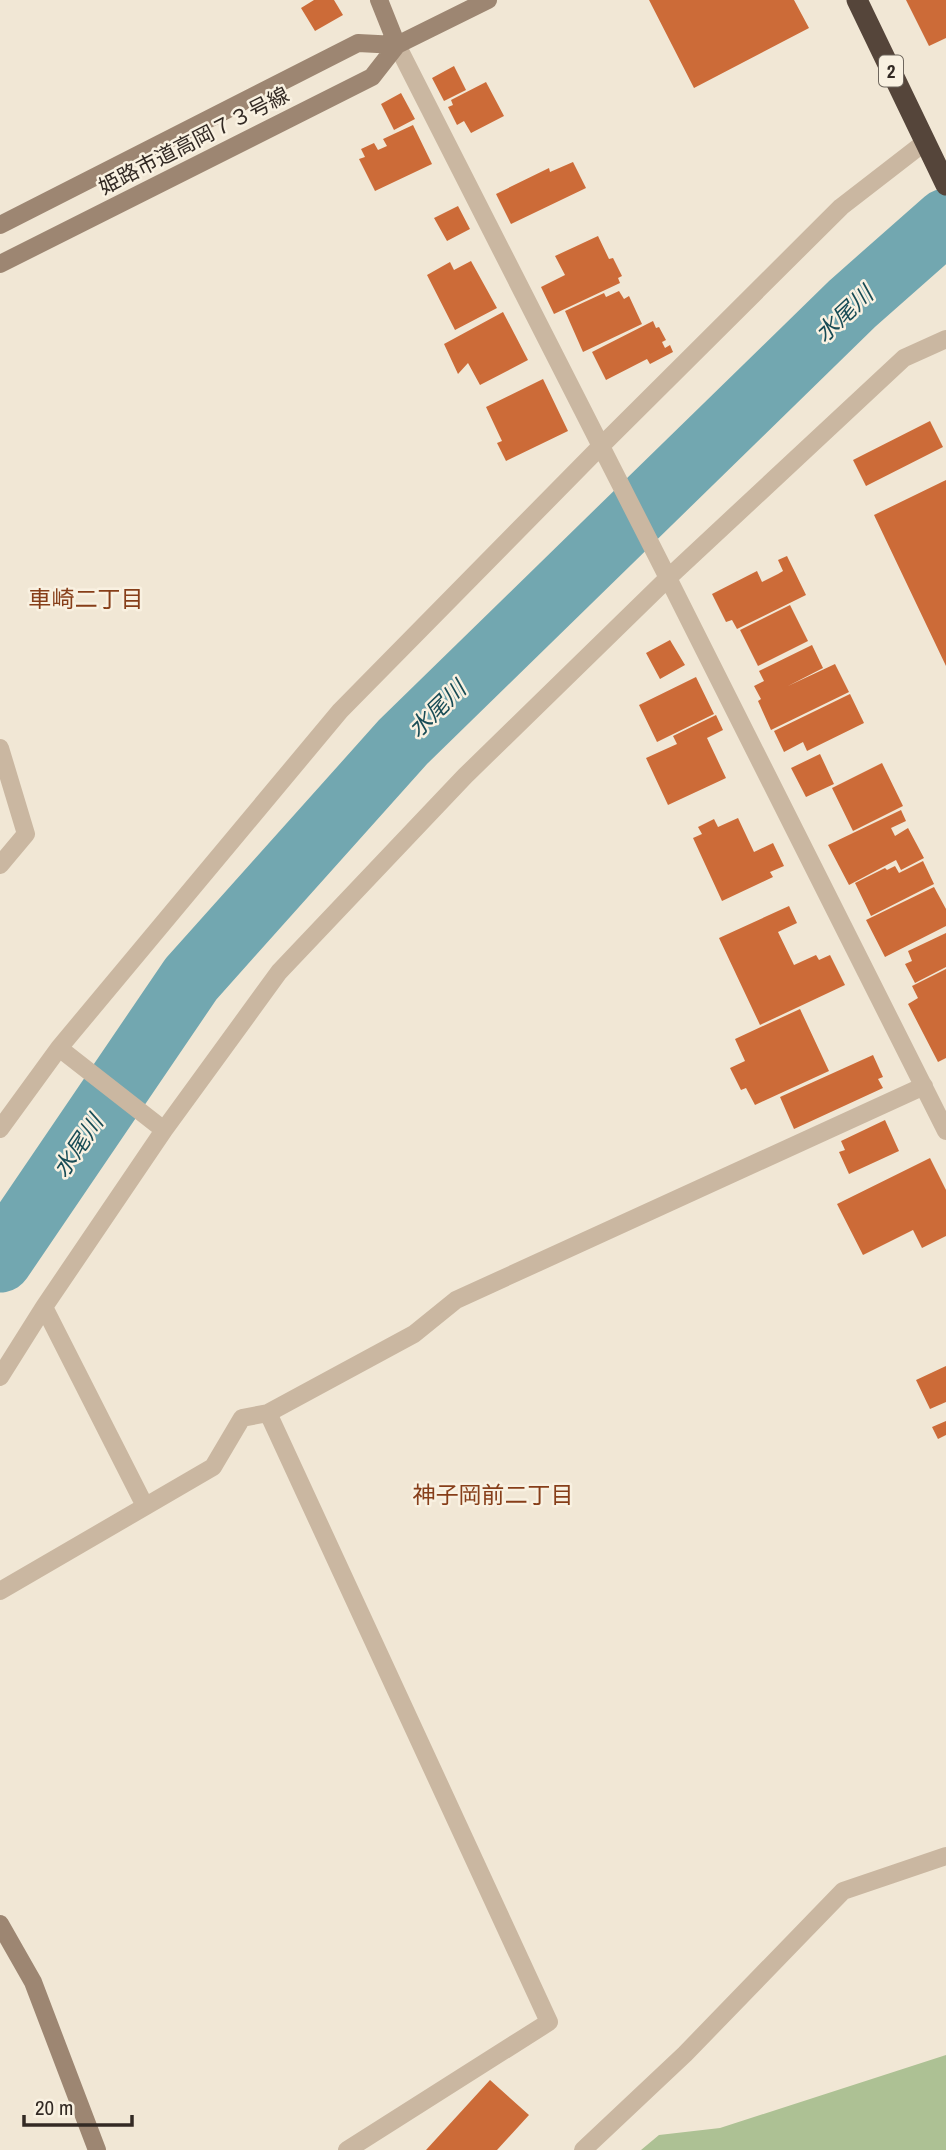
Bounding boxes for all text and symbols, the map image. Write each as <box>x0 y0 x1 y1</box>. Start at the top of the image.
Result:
road number: 2 <box>879 55 903 86</box>
street label: 姫路市道高岡７３号線 <box>94 80 294 201</box>
water label: 水尾川 <box>808 277 882 348</box>
district label: 車崎二丁目 <box>29 583 144 614</box>
water label: 水尾川 <box>401 671 474 744</box>
water label: 水尾川 <box>45 1106 111 1183</box>
district label: 神子岡前二丁目 <box>413 1479 574 1510</box>
scale bar <box>24 2084 133 2128</box>
text: 20 m <box>35 2093 73 2122</box>

